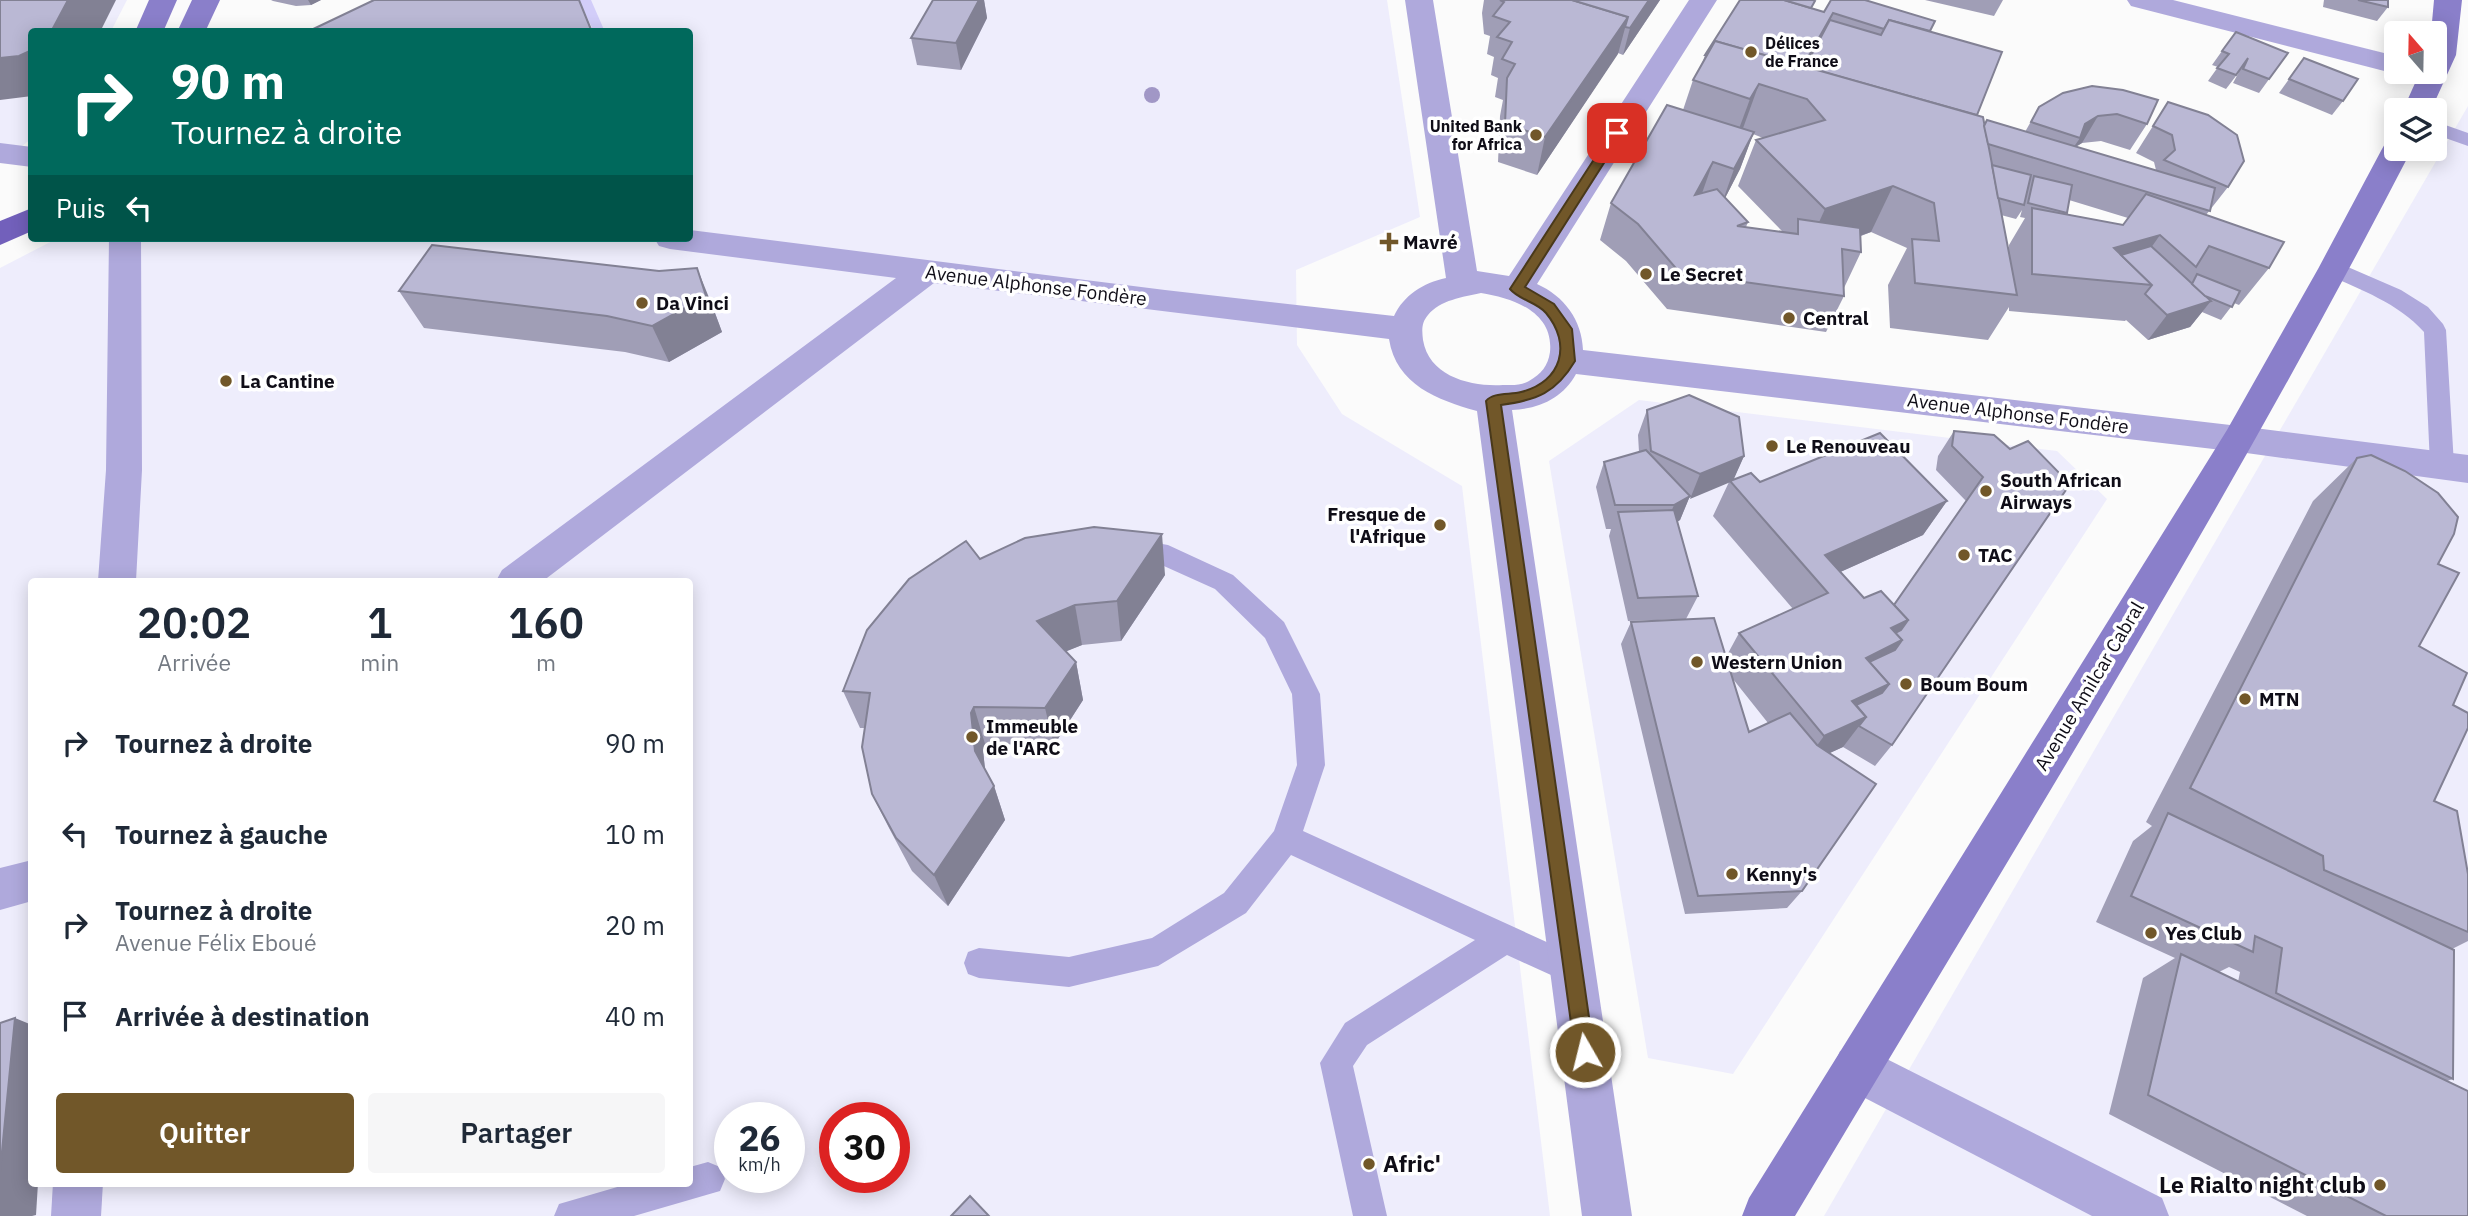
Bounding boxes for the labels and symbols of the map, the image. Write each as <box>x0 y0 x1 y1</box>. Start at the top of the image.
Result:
north arrow <box>2384 21 2446 84</box>
place label: Délices de France <box>1765 33 1838 71</box>
marker: Délices de France <box>1743 44 1759 60</box>
pin <box>1587 103 1647 163</box>
place label: United Bank for Africa <box>1430 116 1523 154</box>
marker: United Bank for Africa <box>1528 127 1544 143</box>
place label: Mavré <box>1403 230 1458 254</box>
marker: Mavré <box>1381 234 1397 250</box>
street label: Avenue Alphonse Fondère <box>924 259 1148 311</box>
place label: Le Secret <box>1660 262 1743 286</box>
marker: Le Secret <box>1638 266 1654 282</box>
place label: Da Vinci <box>656 291 729 315</box>
marker: Da Vinci <box>634 295 650 311</box>
place label: Central <box>1803 306 1869 330</box>
marker: Central <box>1781 310 1797 326</box>
place label: La Cantine <box>240 369 335 393</box>
marker: La Cantine <box>218 373 234 389</box>
street label: Avenue Alphonse Fondère <box>1906 387 2130 439</box>
place label: Le Renouveau <box>1786 434 1911 458</box>
marker: Le Renouveau <box>1764 438 1780 454</box>
place label: South African Airways <box>2000 468 2122 514</box>
marker: South African Airways <box>1978 483 1994 499</box>
place label: Fresque de l'Afrique <box>1327 502 1426 548</box>
marker: Fresque de l'Afrique <box>1432 517 1448 533</box>
place label: TAC <box>1978 543 2013 567</box>
marker: TAC <box>1956 547 1972 563</box>
street label: Avenue Amilcar Cabral <box>2029 597 2149 775</box>
place label: Western Union <box>1711 650 1842 674</box>
marker: Western Union <box>1689 654 1705 670</box>
place label: Boum Boum <box>1920 672 2028 696</box>
marker: Boum Boum <box>1898 676 1914 692</box>
place label: MTN <box>2259 687 2299 711</box>
marker: MTN <box>2237 691 2253 707</box>
place label: Immeuble de l'ARC <box>986 714 1078 760</box>
marker: Immeuble de l'ARC <box>964 729 980 745</box>
place label: Kenny's <box>1746 862 1817 886</box>
marker: Kenny's <box>1724 866 1740 882</box>
place label: Yes Club <box>2165 921 2242 945</box>
marker: Yes Club <box>2143 925 2159 941</box>
position arrow <box>1548 1015 1622 1089</box>
speed limit sign: 30 <box>819 1102 910 1193</box>
place label: Afric' <box>1383 1148 1441 1178</box>
marker: Afric' <box>1361 1156 1377 1172</box>
place label: Le Rialto night club <box>2159 1169 2366 1199</box>
marker: Le Rialto night club <box>2372 1177 2388 1193</box>

